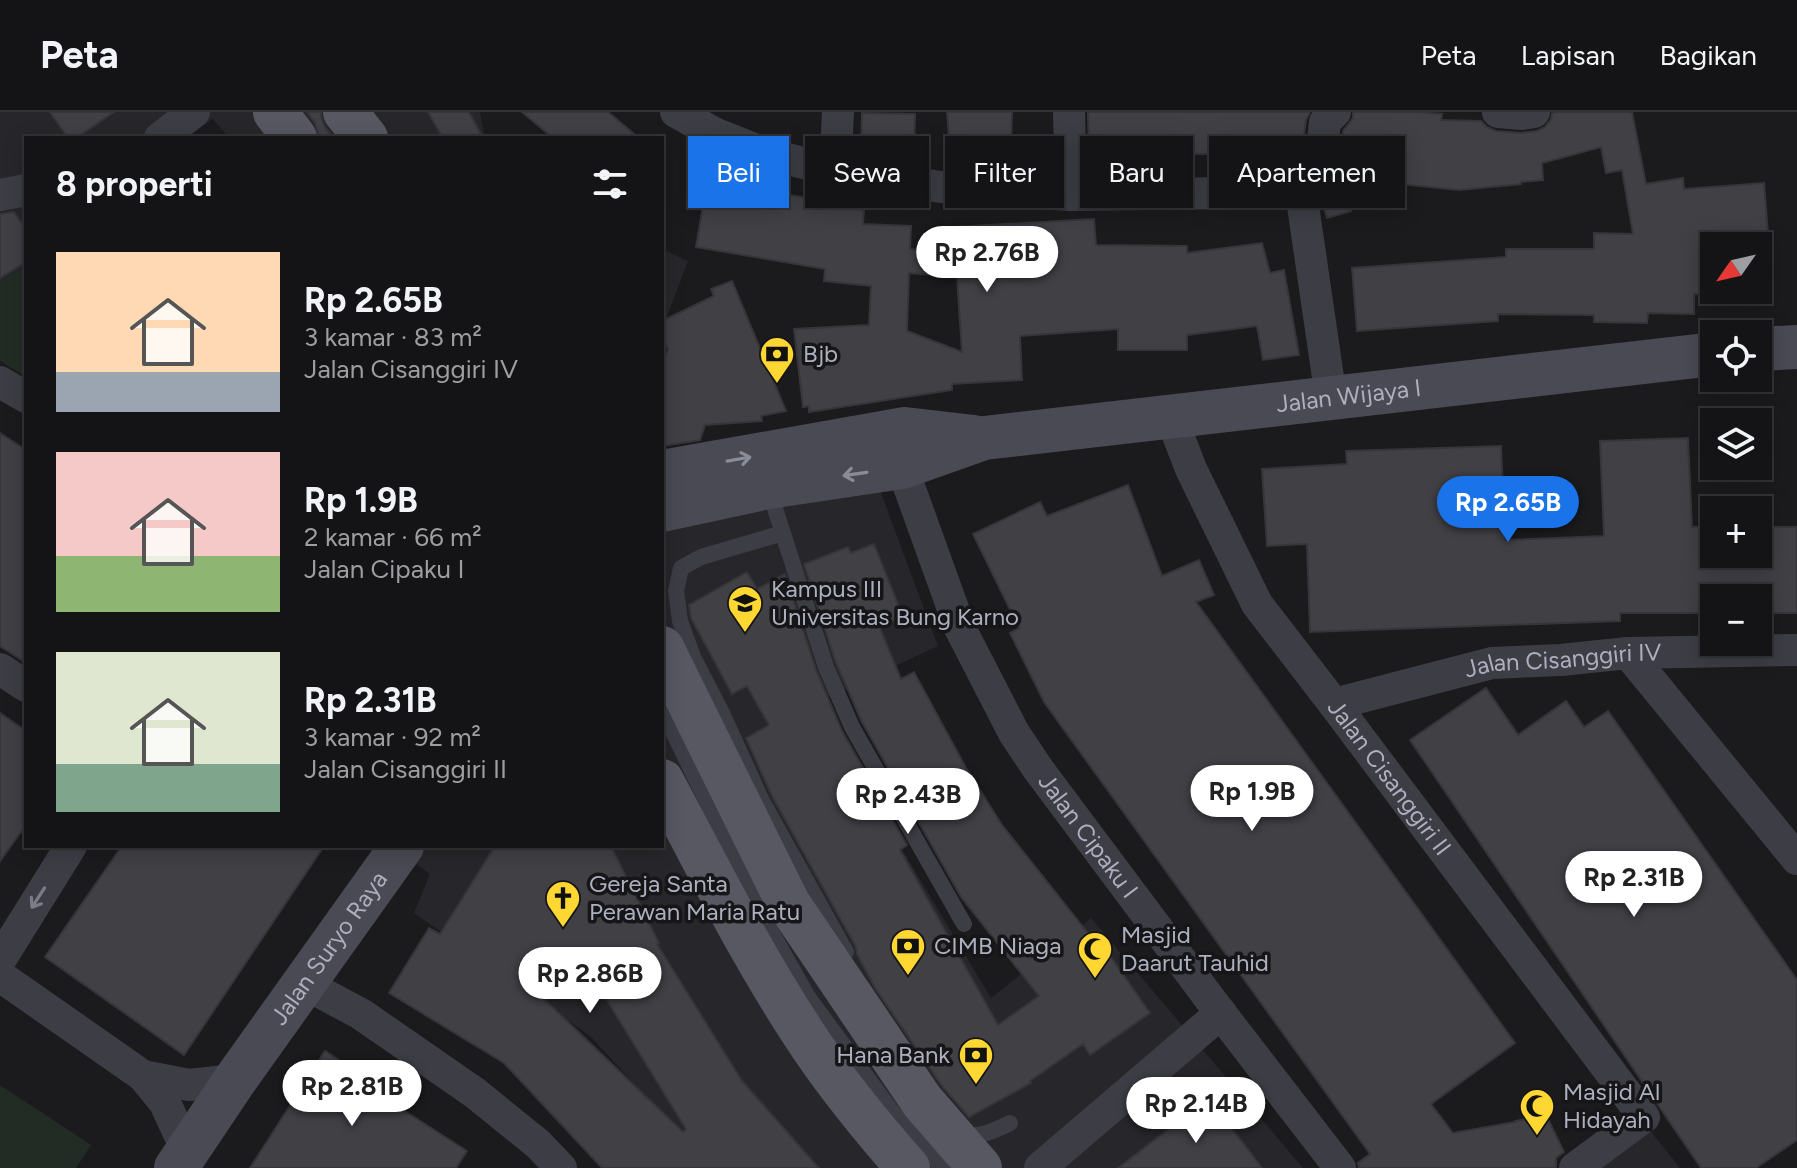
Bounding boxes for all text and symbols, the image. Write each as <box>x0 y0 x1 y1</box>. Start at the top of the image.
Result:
text: Peta <box>40 32 119 78</box>
text: Peta <box>1421 38 1477 72</box>
text: Lapisan <box>1521 38 1615 72</box>
text: Bagikan <box>1659 38 1757 72</box>
chip: Beli <box>688 136 789 208</box>
chip: Sewa <box>805 136 929 208</box>
chip: Filter <box>945 136 1064 208</box>
chip: Baru <box>1080 136 1193 208</box>
chip: Apartemen <box>1209 136 1405 208</box>
icon: filters <box>588 162 632 206</box>
text: 8 properti <box>56 164 213 205</box>
pin: Rp 2.76B <box>904 226 1070 294</box>
north arrow <box>1700 232 1772 304</box>
map controls <box>1700 232 1772 656</box>
text: Rp 2.76B <box>934 236 1040 268</box>
text: Rp 2.65B <box>304 280 443 321</box>
icon: home <box>120 284 216 380</box>
button: locate <box>1700 320 1772 392</box>
text: 3 kamar · 83 m² <box>304 321 482 353</box>
bank icon: Bjb <box>758 335 796 385</box>
place label: Bjb <box>803 339 838 368</box>
text: Jalan Cisanggiri IV <box>304 353 518 385</box>
street label: Jalan Wijaya I <box>1275 373 1423 418</box>
button: layers <box>1700 408 1772 480</box>
one-way arrow <box>726 450 751 465</box>
one-way arrow <box>843 467 868 482</box>
pin: Rp 2.65B <box>1425 476 1591 544</box>
text: Rp 1.9B <box>304 480 418 521</box>
icon: home <box>120 484 216 580</box>
text: Rp 2.65B <box>1455 486 1561 518</box>
button: + <box>1700 496 1772 568</box>
text: 2 kamar · 66 m² <box>304 521 482 553</box>
text: Jalan Cipaku I <box>304 553 465 585</box>
place label: Kampus III Universitas Bung Karno <box>771 574 1019 631</box>
school or university icon: Kampus III Universitas Bung Karno <box>726 584 764 634</box>
button: − <box>1700 584 1772 656</box>
street label: Jalan Cisanggiri IV <box>1461 637 1662 684</box>
text: Rp 2.31B <box>304 680 437 721</box>
icon: home <box>120 684 216 780</box>
street label: Jalan Cisanggiri II <box>1322 693 1457 861</box>
text: 3 kamar · 92 m² <box>304 721 481 753</box>
text: Jalan Cisanggiri II <box>304 753 507 785</box>
pin: Rp 1.9B <box>1178 765 1326 833</box>
pin: Rp 2.43B <box>825 768 991 836</box>
street label: Jalan Cipaku I <box>1032 768 1144 904</box>
text: Rp 1.9B <box>1209 775 1296 807</box>
text: Rp 2.43B <box>855 778 961 810</box>
pin: Rp 2.31B <box>1551 851 1717 919</box>
text: Rp 2.31B <box>1583 861 1685 893</box>
street label: Jalan Suryo Raya <box>264 865 393 1030</box>
place label: Gereja Santa Perawan Maria Ratu <box>589 869 800 926</box>
church icon: Gereja Santa Perawan Maria Ratu <box>544 879 582 929</box>
one-way arrow <box>30 886 46 909</box>
place label: Masjid Daarut Tauhid <box>1121 920 1269 977</box>
bank icon: CIMB Niaga <box>889 927 927 977</box>
mosque icon: Masjid Daarut Tauhid <box>1076 930 1114 980</box>
place label: CIMB Niaga <box>934 931 1061 960</box>
pin: Rp 2.86B <box>507 947 673 1015</box>
text: Rp 2.86B <box>537 957 644 989</box>
bank icon: Hana Bank <box>957 1036 995 1086</box>
place label: Hana Bank <box>836 1040 950 1069</box>
pin: Rp 2.81B <box>269 1060 435 1128</box>
text: Rp 2.81B <box>301 1070 403 1102</box>
pin: Rp 2.14B <box>1113 1077 1279 1145</box>
place label: Masjid Al Hidayah <box>1563 1077 1660 1134</box>
text: Rp 2.14B <box>1144 1087 1248 1119</box>
mosque icon: Masjid Al Hidayah <box>1518 1087 1556 1137</box>

